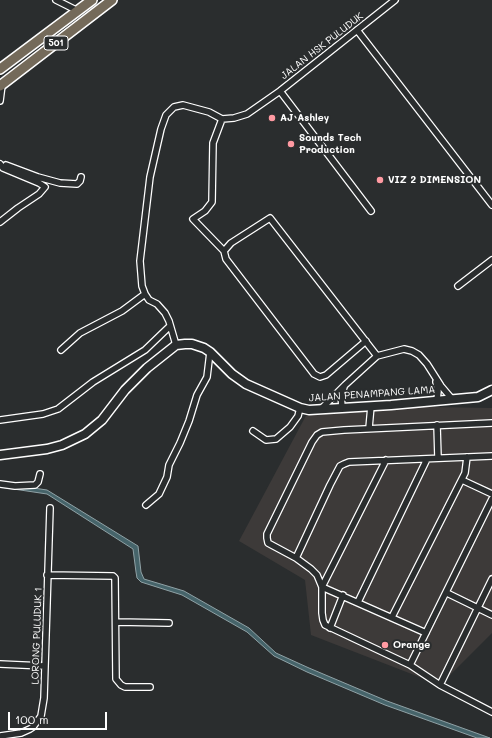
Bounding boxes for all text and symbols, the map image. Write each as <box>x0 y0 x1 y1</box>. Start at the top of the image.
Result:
street label: JALAN HSK PULUDUK <box>278 10 366 82</box>
road number: 501 <box>44 36 68 50</box>
place label: AJ Ashley <box>280 112 329 124</box>
marker: AJ Ashley <box>267 113 277 123</box>
place label: Sounds Tech Production <box>299 132 361 156</box>
marker: Sounds Tech Production <box>286 139 296 149</box>
place label: VIZ 2 DIMENSION <box>388 174 481 186</box>
marker: VIZ 2 DIMENSION <box>375 175 385 185</box>
street label: JALAN PENAMPANG LAMA <box>308 384 436 404</box>
street label: LORONG PULUDUK 1 <box>29 587 45 685</box>
place label: Orange <box>393 639 430 651</box>
marker: Orange <box>380 640 390 650</box>
scale bar <box>10 704 109 730</box>
text: 100 m <box>15 711 49 727</box>

